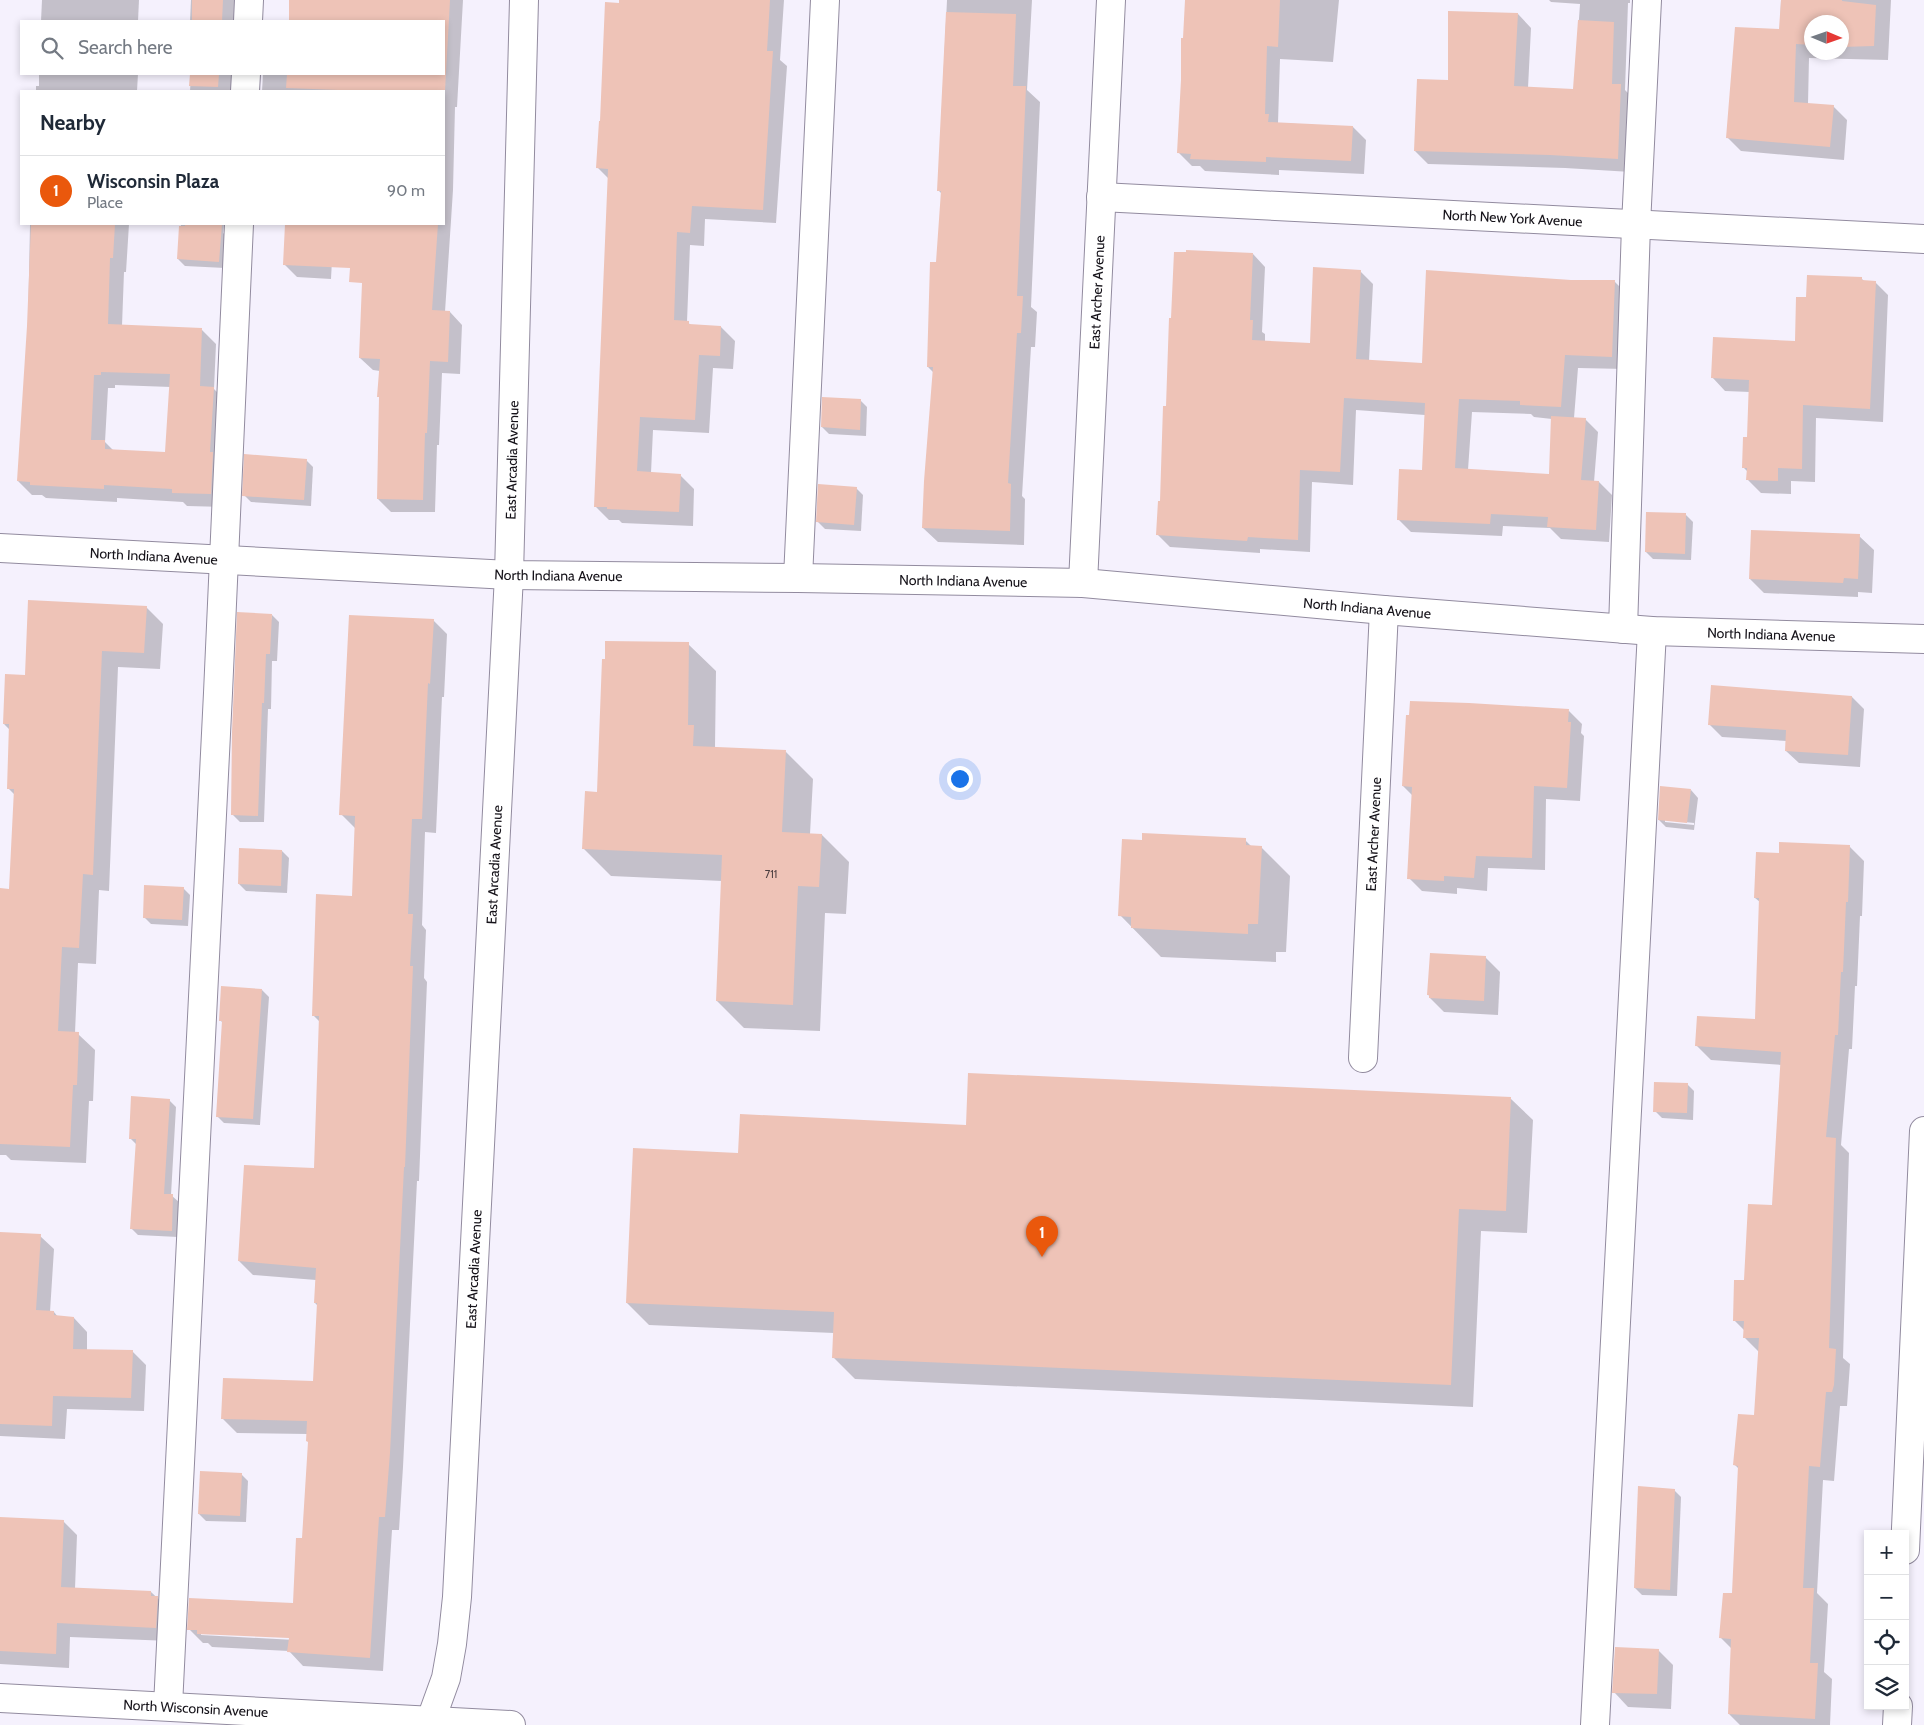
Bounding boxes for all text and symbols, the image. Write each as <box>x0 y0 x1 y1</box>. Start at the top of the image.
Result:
north arrow <box>1804 15 1849 60</box>
search box <box>20 20 445 75</box>
icon: search <box>38 34 66 62</box>
text: Search here <box>78 36 172 59</box>
text: Nearby <box>40 110 106 135</box>
text: Wisconsin Plaza <box>87 170 219 193</box>
text: 1 <box>53 181 59 200</box>
text: 90 m <box>387 181 425 200</box>
text: Place <box>87 193 123 212</box>
street label: North New York Avenue <box>1442 205 1583 231</box>
street label: East Archer Avenue <box>1085 235 1109 350</box>
street label: East Arcadia Avenue <box>501 400 523 520</box>
street label: North Indiana Avenue <box>89 544 218 569</box>
street label: North Indiana Avenue <box>494 565 622 585</box>
street label: North Indiana Avenue <box>899 571 1027 591</box>
street label: North Indiana Avenue <box>1302 594 1432 623</box>
street label: North Indiana Avenue <box>1707 624 1835 645</box>
your location <box>947 766 973 792</box>
street label: East Archer Avenue <box>1362 777 1385 892</box>
street label: East Arcadia Avenue <box>482 805 506 925</box>
house number: 711 <box>765 867 777 881</box>
street label: East Arcadia Avenue <box>462 1209 486 1329</box>
pin: 1 <box>1026 1216 1058 1257</box>
map controls <box>1864 1530 1909 1710</box>
button: + <box>1864 1530 1909 1575</box>
button: − <box>1864 1575 1909 1620</box>
button: locate <box>1864 1620 1909 1665</box>
button: layers <box>1864 1665 1909 1710</box>
street label: North Wisconsin Avenue <box>123 1696 269 1721</box>

